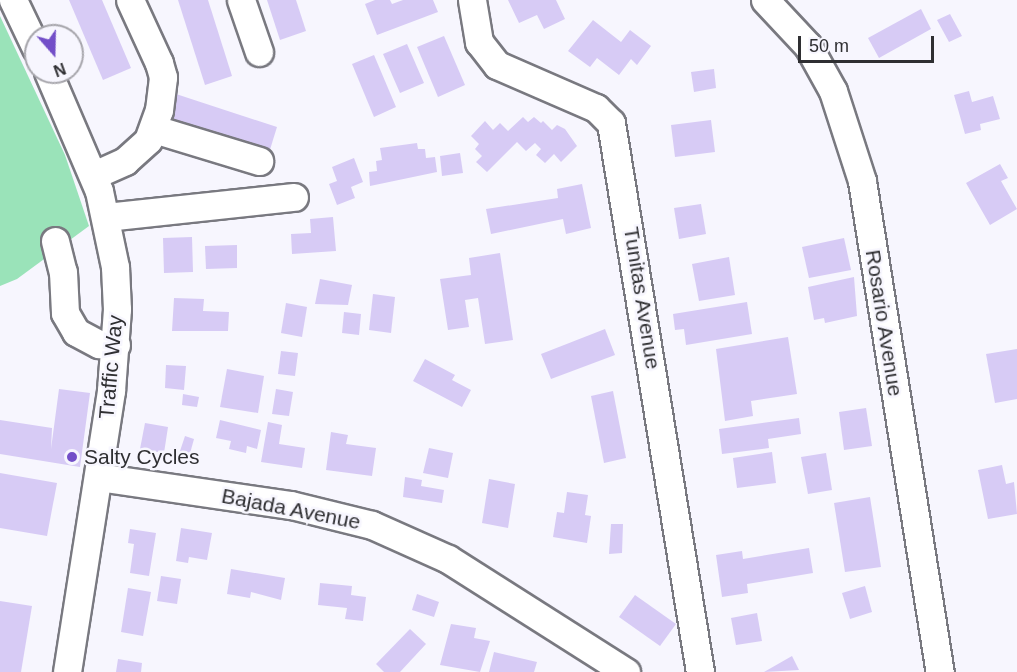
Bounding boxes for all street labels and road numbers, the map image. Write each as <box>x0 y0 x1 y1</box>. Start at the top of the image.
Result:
street label: Tunitas Avenue <box>618 225 666 371</box>
street label: Rosario Avenue <box>860 247 908 399</box>
street label: Traffic Way <box>94 314 128 420</box>
street label: Bajada Avenue <box>219 483 363 535</box>

